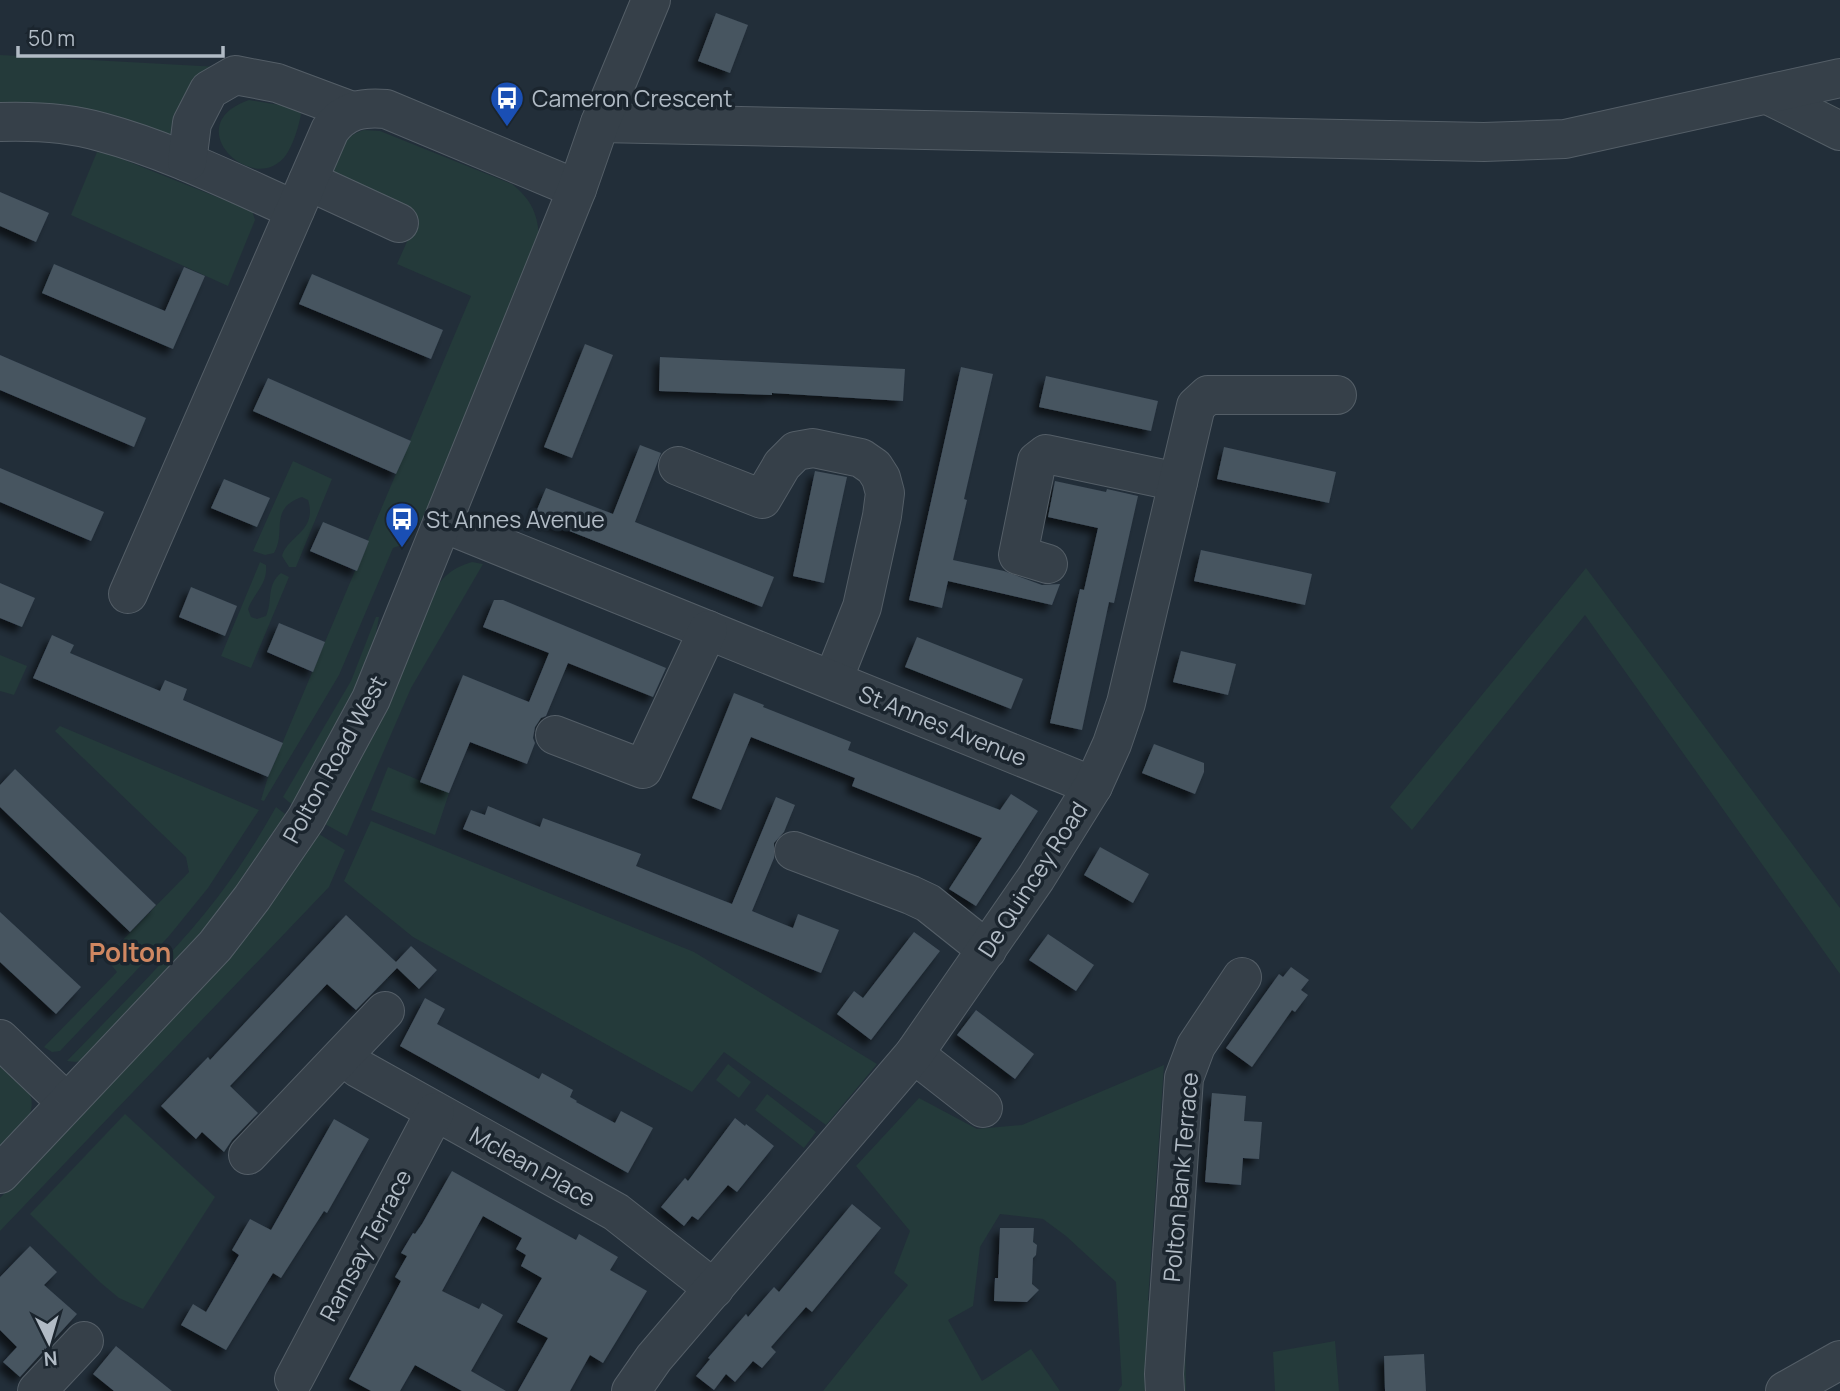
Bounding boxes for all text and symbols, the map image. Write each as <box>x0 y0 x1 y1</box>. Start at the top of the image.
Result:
scale bar <box>18 14 222 58</box>
text: 50 m <box>28 24 75 52</box>
bus stop icon: Cameron Crescent <box>488 79 526 128</box>
place label: Cameron Crescent <box>532 82 732 114</box>
bus stop icon: St Annes Avenue <box>383 500 421 549</box>
place label: St Annes Avenue <box>426 503 605 535</box>
street label: Polton Road West <box>275 669 393 849</box>
street label: St Annes Avenue <box>854 677 1032 773</box>
street label: De Quincey Road <box>970 795 1094 963</box>
district label: Polton <box>89 934 171 970</box>
street label: Polton Bank Terrace <box>1155 1071 1205 1283</box>
street label: Mclean Place <box>464 1118 602 1214</box>
street label: Ramsay Terrace <box>311 1163 419 1327</box>
north arrow <box>14 1307 84 1377</box>
text: N <box>43 1345 58 1372</box>

